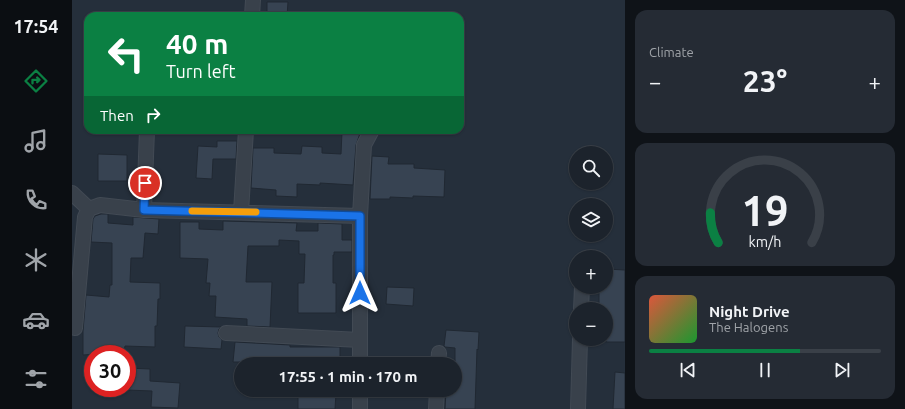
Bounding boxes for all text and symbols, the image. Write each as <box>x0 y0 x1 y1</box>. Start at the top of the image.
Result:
text: 17:54 <box>13 16 59 36</box>
icon: left <box>100 28 152 80</box>
text: 40 m <box>166 28 228 59</box>
text: Climate <box>649 45 694 59</box>
text: Turn left <box>166 61 236 81</box>
text: 23° <box>743 64 787 98</box>
icon: directions <box>22 67 50 95</box>
text: − <box>649 69 661 94</box>
text: + <box>869 69 881 94</box>
icon: right <box>142 104 164 126</box>
text: Then <box>100 107 134 124</box>
icon: music <box>22 127 50 155</box>
map controls <box>569 146 613 346</box>
button: search <box>569 146 613 190</box>
pin <box>128 166 162 200</box>
icon: arrive <box>134 172 156 194</box>
icon: phone <box>22 186 50 214</box>
text: 19 <box>742 186 788 233</box>
button: layers <box>569 198 613 242</box>
text: km/h <box>749 233 781 249</box>
icon: climate <box>22 246 50 274</box>
button: + <box>569 250 613 294</box>
position arrow <box>339 272 381 314</box>
button: − <box>569 302 613 346</box>
text: Night Drive <box>709 303 790 320</box>
icon: car <box>22 306 50 334</box>
text: The Halogens <box>709 320 788 334</box>
speed limit sign: 30 <box>84 345 136 397</box>
icon: previous <box>677 359 699 381</box>
icon: pause <box>754 359 776 381</box>
icon: next <box>831 359 853 381</box>
icon: filters <box>22 365 50 393</box>
text: 17:55 · 1 min · 170 m <box>279 368 417 385</box>

